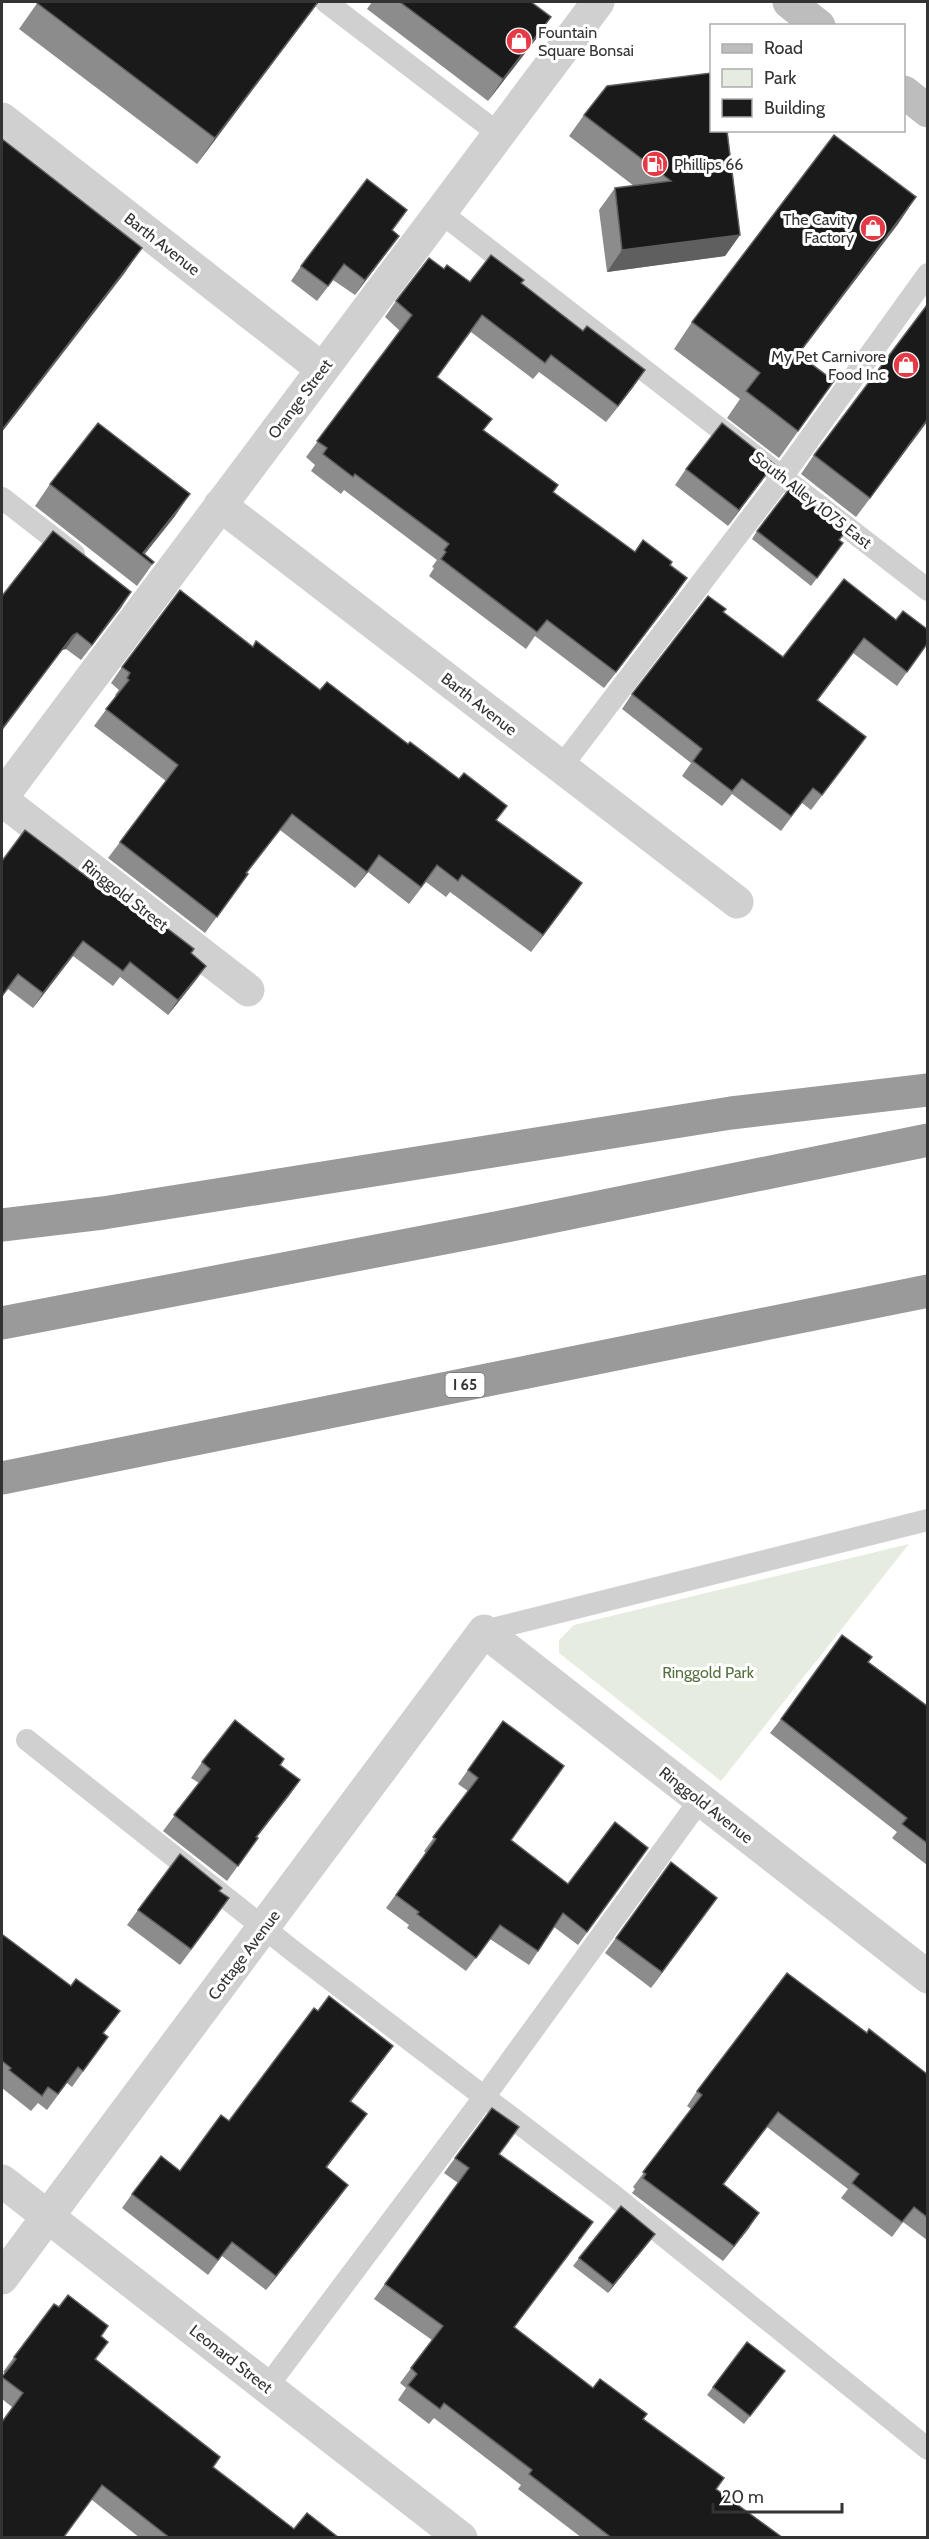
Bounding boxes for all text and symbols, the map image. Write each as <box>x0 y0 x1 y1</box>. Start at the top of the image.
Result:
place label: Fountain Square Bonsai <box>538 23 634 60</box>
legend <box>710 24 905 132</box>
shop icon: Fountain Square Bonsai <box>504 26 534 56</box>
text: Road <box>764 37 803 59</box>
text: Park <box>764 67 797 89</box>
text: Building <box>764 97 826 119</box>
fuel station icon: Phillips 66 <box>640 149 670 179</box>
place label: Phillips 66 <box>674 155 743 174</box>
street label: Barth Avenue <box>120 209 204 279</box>
place label: The Cavity Factory <box>783 210 854 247</box>
shop icon: The Cavity Factory <box>858 213 888 243</box>
place label: My Pet Carnivore Food Inc <box>771 347 886 384</box>
shop icon: My Pet Carnivore Food Inc <box>891 350 921 380</box>
street label: Orange Street <box>264 355 336 443</box>
street label: South Alley 1075 East <box>749 447 876 553</box>
street label: Barth Avenue <box>437 669 521 739</box>
street label: Ringgold Street <box>78 856 172 935</box>
road number: I 65 <box>446 1373 484 1397</box>
park label: Ringgold Park <box>662 1663 755 1682</box>
street label: Ringgold Avenue <box>655 1763 757 1847</box>
street label: Cottage Avenue <box>204 1906 284 2004</box>
street label: Leonard Street <box>186 2321 277 2398</box>
scale bar <box>713 2476 842 2514</box>
text: 20 m <box>722 2486 764 2508</box>

